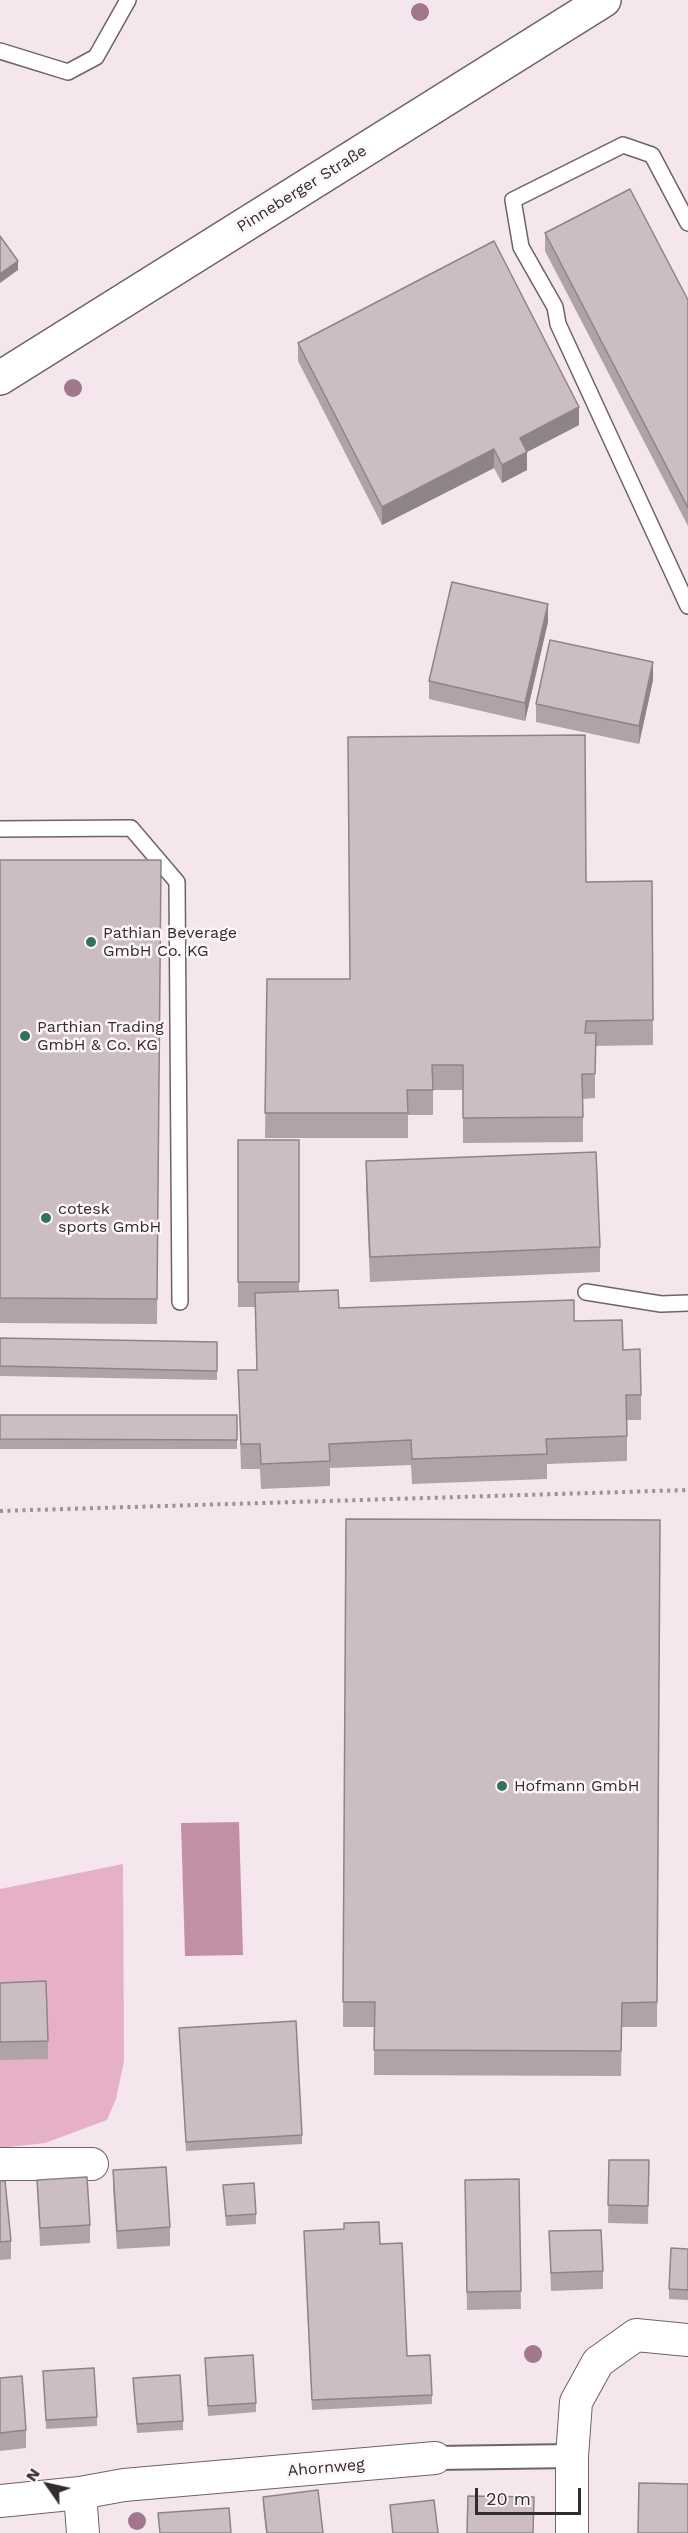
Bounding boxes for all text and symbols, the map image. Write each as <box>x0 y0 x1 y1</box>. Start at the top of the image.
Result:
street label: Pinneberger Straße <box>233 141 371 237</box>
place label: Pathian Beverage GmbH Co. KG <box>103 923 237 961</box>
marker: Pathian Beverage GmbH Co. KG <box>84 935 98 949</box>
place label: Parthian Trading GmbH & Co. KG <box>37 1017 164 1055</box>
marker: Parthian Trading GmbH & Co. KG <box>18 1029 32 1043</box>
place label: cotesk sports GmbH <box>58 1199 161 1237</box>
marker: cotesk sports GmbH <box>39 1211 53 1225</box>
place label: Hofmann GmbH <box>514 1776 639 1796</box>
marker: Hofmann GmbH <box>495 1779 509 1793</box>
north arrow <box>18 2455 78 2515</box>
street label: Ahornweg <box>287 2455 365 2481</box>
text: N <box>21 2464 44 2485</box>
scale bar <box>478 2476 584 2514</box>
text: 20 m <box>486 2488 531 2509</box>

